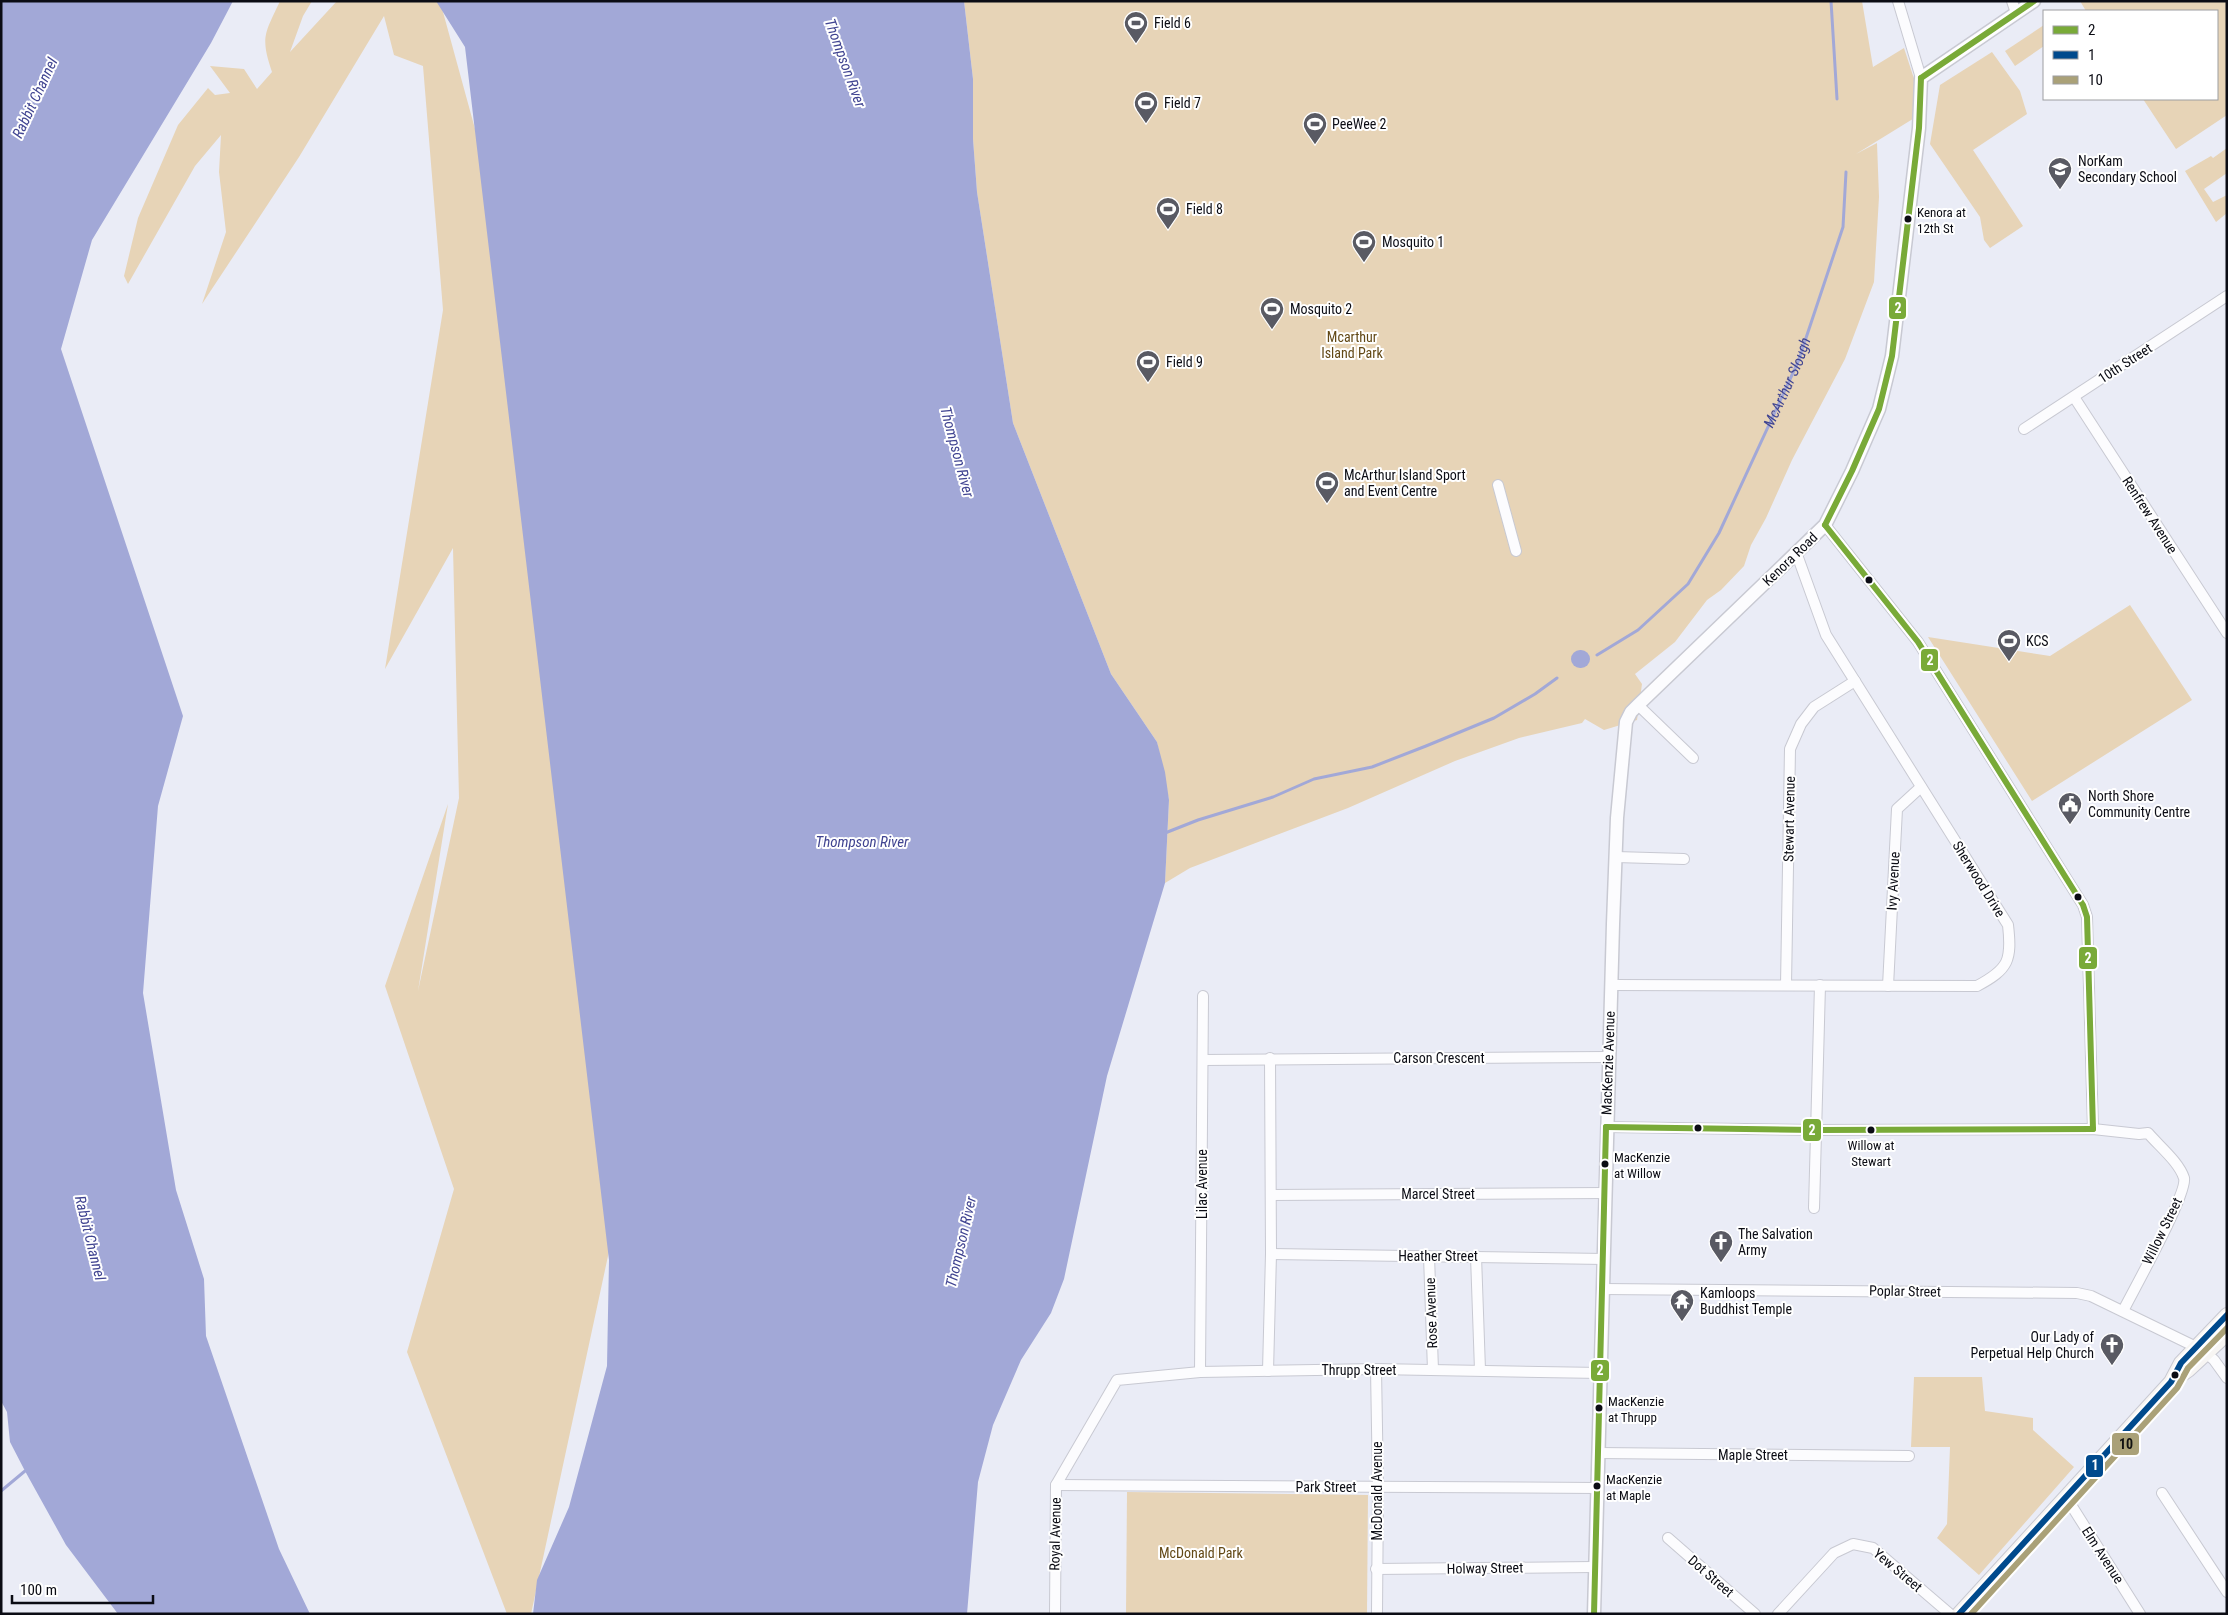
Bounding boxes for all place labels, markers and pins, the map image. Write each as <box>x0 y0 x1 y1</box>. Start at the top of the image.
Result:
sports icon: Field 6 <box>1123 10 1149 44</box>
place label: Field 6 <box>1154 15 1191 31</box>
sports icon: Field 7 <box>1133 90 1159 124</box>
place label: Field 7 <box>1164 95 1201 111</box>
sports icon: PeeWee 2 <box>1302 111 1328 145</box>
place label: PeeWee 2 <box>1332 116 1387 132</box>
place label: NorKam Secondary School <box>2078 153 2177 185</box>
school or university icon: NorKam Secondary School <box>2047 156 2073 190</box>
sports icon: Field 8 <box>1155 196 1181 230</box>
place label: Field 8 <box>1186 201 1223 217</box>
place label: Kenora at 12th St <box>1917 205 1966 236</box>
marker: Kenora at 12th St <box>1903 214 1913 224</box>
sports icon: Mosquito 1 <box>1351 229 1377 263</box>
place label: Mosquito 1 <box>1382 234 1444 250</box>
sports icon: Mosquito 2 <box>1259 296 1285 330</box>
place label: Mosquito 2 <box>1290 301 1352 317</box>
sports icon: Field 9 <box>1135 349 1161 383</box>
place label: Field 9 <box>1166 354 1203 370</box>
place label: McArthur Island Sport and Event Centre <box>1344 467 1466 499</box>
sports icon: McArthur Island Sport and Event Centre <box>1314 470 1340 504</box>
unlabelled marker <box>1864 575 1874 585</box>
sports icon: KCS <box>1996 628 2022 662</box>
place label: KCS <box>2026 633 2049 649</box>
place label: North Shore Community Centre <box>2088 788 2191 820</box>
public building icon: North Shore Community Centre <box>2057 791 2083 825</box>
unlabelled marker <box>2073 892 2083 902</box>
unlabelled marker <box>1693 1123 1703 1133</box>
marker: Willow at Stewart <box>1866 1125 1876 1135</box>
place label: Willow at Stewart <box>1848 1138 1895 1169</box>
place label: MacKenzie at Willow <box>1614 1150 1670 1181</box>
marker: MacKenzie at Willow <box>1600 1159 1610 1169</box>
place label: The Salvation Army <box>1738 1226 1813 1258</box>
church icon: The Salvation Army <box>1708 1229 1734 1263</box>
place label: Kamloops Buddhist Temple <box>1700 1285 1793 1317</box>
temple icon: Kamloops Buddhist Temple <box>1669 1288 1695 1322</box>
place label: Our Lady of Perpetual Help Church <box>1971 1329 2095 1361</box>
church icon: Our Lady of Perpetual Help Church <box>2099 1332 2125 1366</box>
unlabelled marker <box>2170 1370 2180 1380</box>
place label: MacKenzie at Thrupp <box>1608 1394 1664 1425</box>
marker: MacKenzie at Thrupp <box>1594 1403 1604 1413</box>
place label: MacKenzie at Maple <box>1606 1472 1662 1503</box>
marker: MacKenzie at Maple <box>1592 1481 1602 1491</box>

